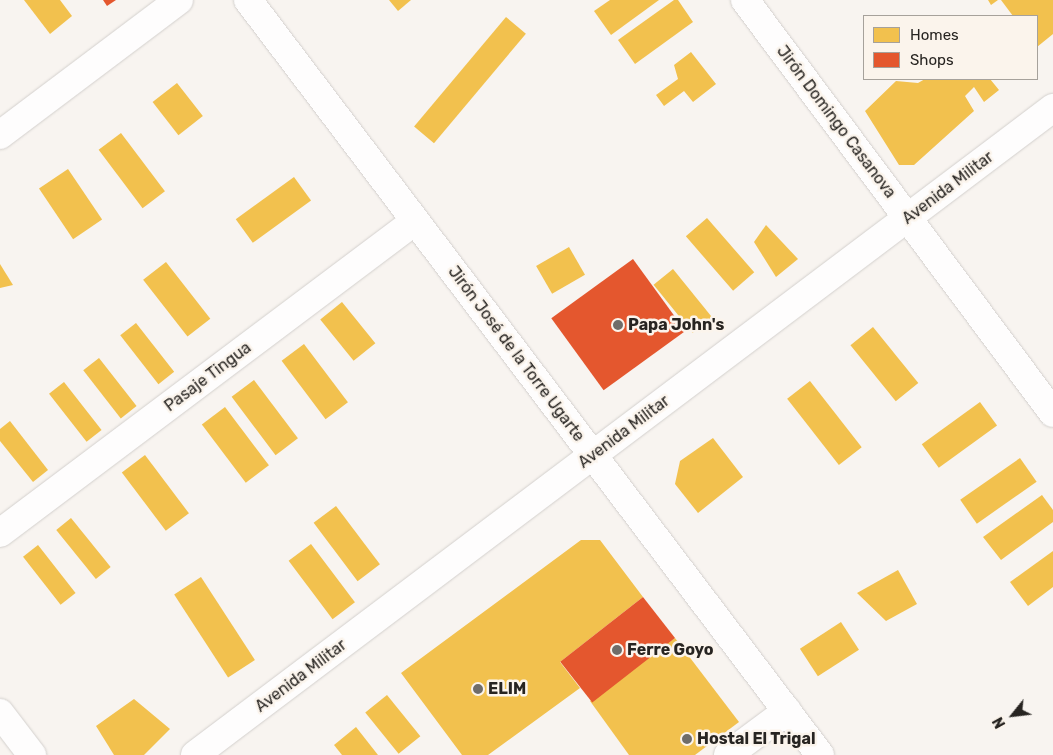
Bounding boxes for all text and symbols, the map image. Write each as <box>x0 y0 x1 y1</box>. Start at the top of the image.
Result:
legend <box>863 15 1038 80</box>
text: Homes <box>910 26 959 44</box>
street label: Jirón Domingo Casanova <box>772 42 900 202</box>
text: Shops <box>910 51 954 69</box>
street label: Avenida Militar <box>899 148 997 228</box>
street label: Jirón José de la Torre Ugarte <box>444 262 588 446</box>
place label: Papa John's <box>628 315 724 335</box>
marker: Papa John's <box>612 319 624 331</box>
street label: Pasaje Tingua <box>161 338 255 416</box>
street label: Avenida Militar <box>575 392 673 472</box>
street label: Avenida Militar <box>252 636 350 716</box>
place label: Ferre Goyo <box>627 640 714 660</box>
marker: Ferre Goyo <box>611 644 623 656</box>
place label: ELIM <box>488 679 526 699</box>
marker: ELIM <box>472 683 484 695</box>
north arrow <box>988 690 1038 740</box>
text: N <box>990 714 1009 731</box>
place label: Hostal El Trigal <box>697 729 816 749</box>
marker: Hostal El Trigal <box>681 733 693 745</box>

